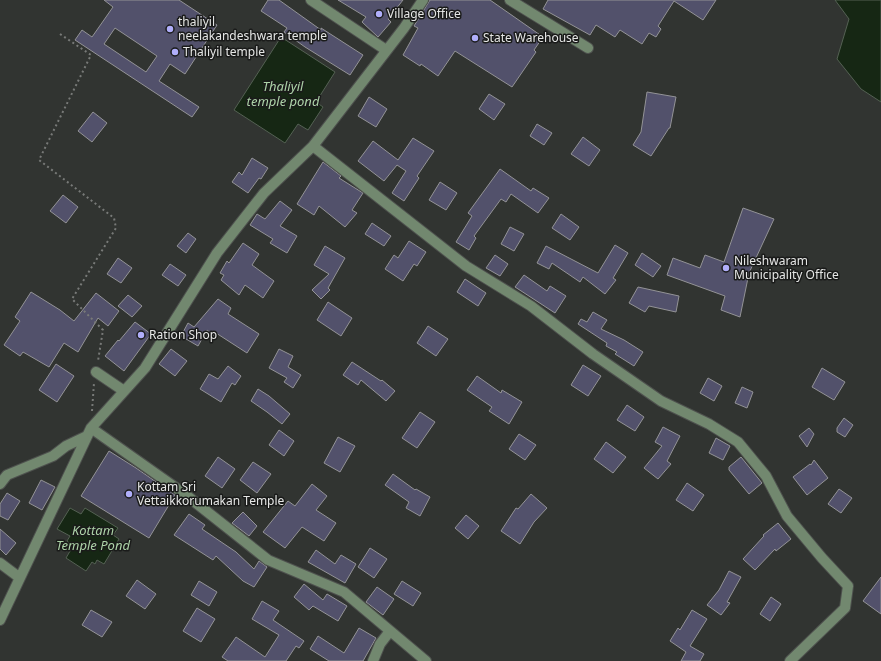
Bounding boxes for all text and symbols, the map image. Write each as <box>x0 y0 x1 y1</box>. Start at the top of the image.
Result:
place label: Village Office <box>387 5 461 22</box>
marker: Village Office <box>374 9 384 19</box>
place label: thaliyil neelakandeshwara temple <box>178 13 327 44</box>
marker: thaliyil neelakandeshwara temple <box>165 24 175 34</box>
place label: State Warehouse <box>483 29 579 46</box>
marker: State Warehouse <box>470 33 480 43</box>
place label: Thaliyil temple <box>183 43 265 60</box>
marker: Thaliyil temple <box>170 47 180 57</box>
water label: Thaliyil temple pond <box>247 77 320 110</box>
place label: Nileshwaram Municipality Office <box>734 252 839 283</box>
marker: Nileshwaram Municipality Office <box>721 263 731 273</box>
place label: Ration Shop <box>149 326 217 343</box>
marker: Ration Shop <box>136 330 146 340</box>
place label: Kottam Sri Vettaikkorumakan Temple <box>137 478 285 509</box>
marker: Kottam Sri Vettaikkorumakan Temple <box>124 489 134 499</box>
water label: Kottam Temple Pond <box>56 521 130 554</box>

